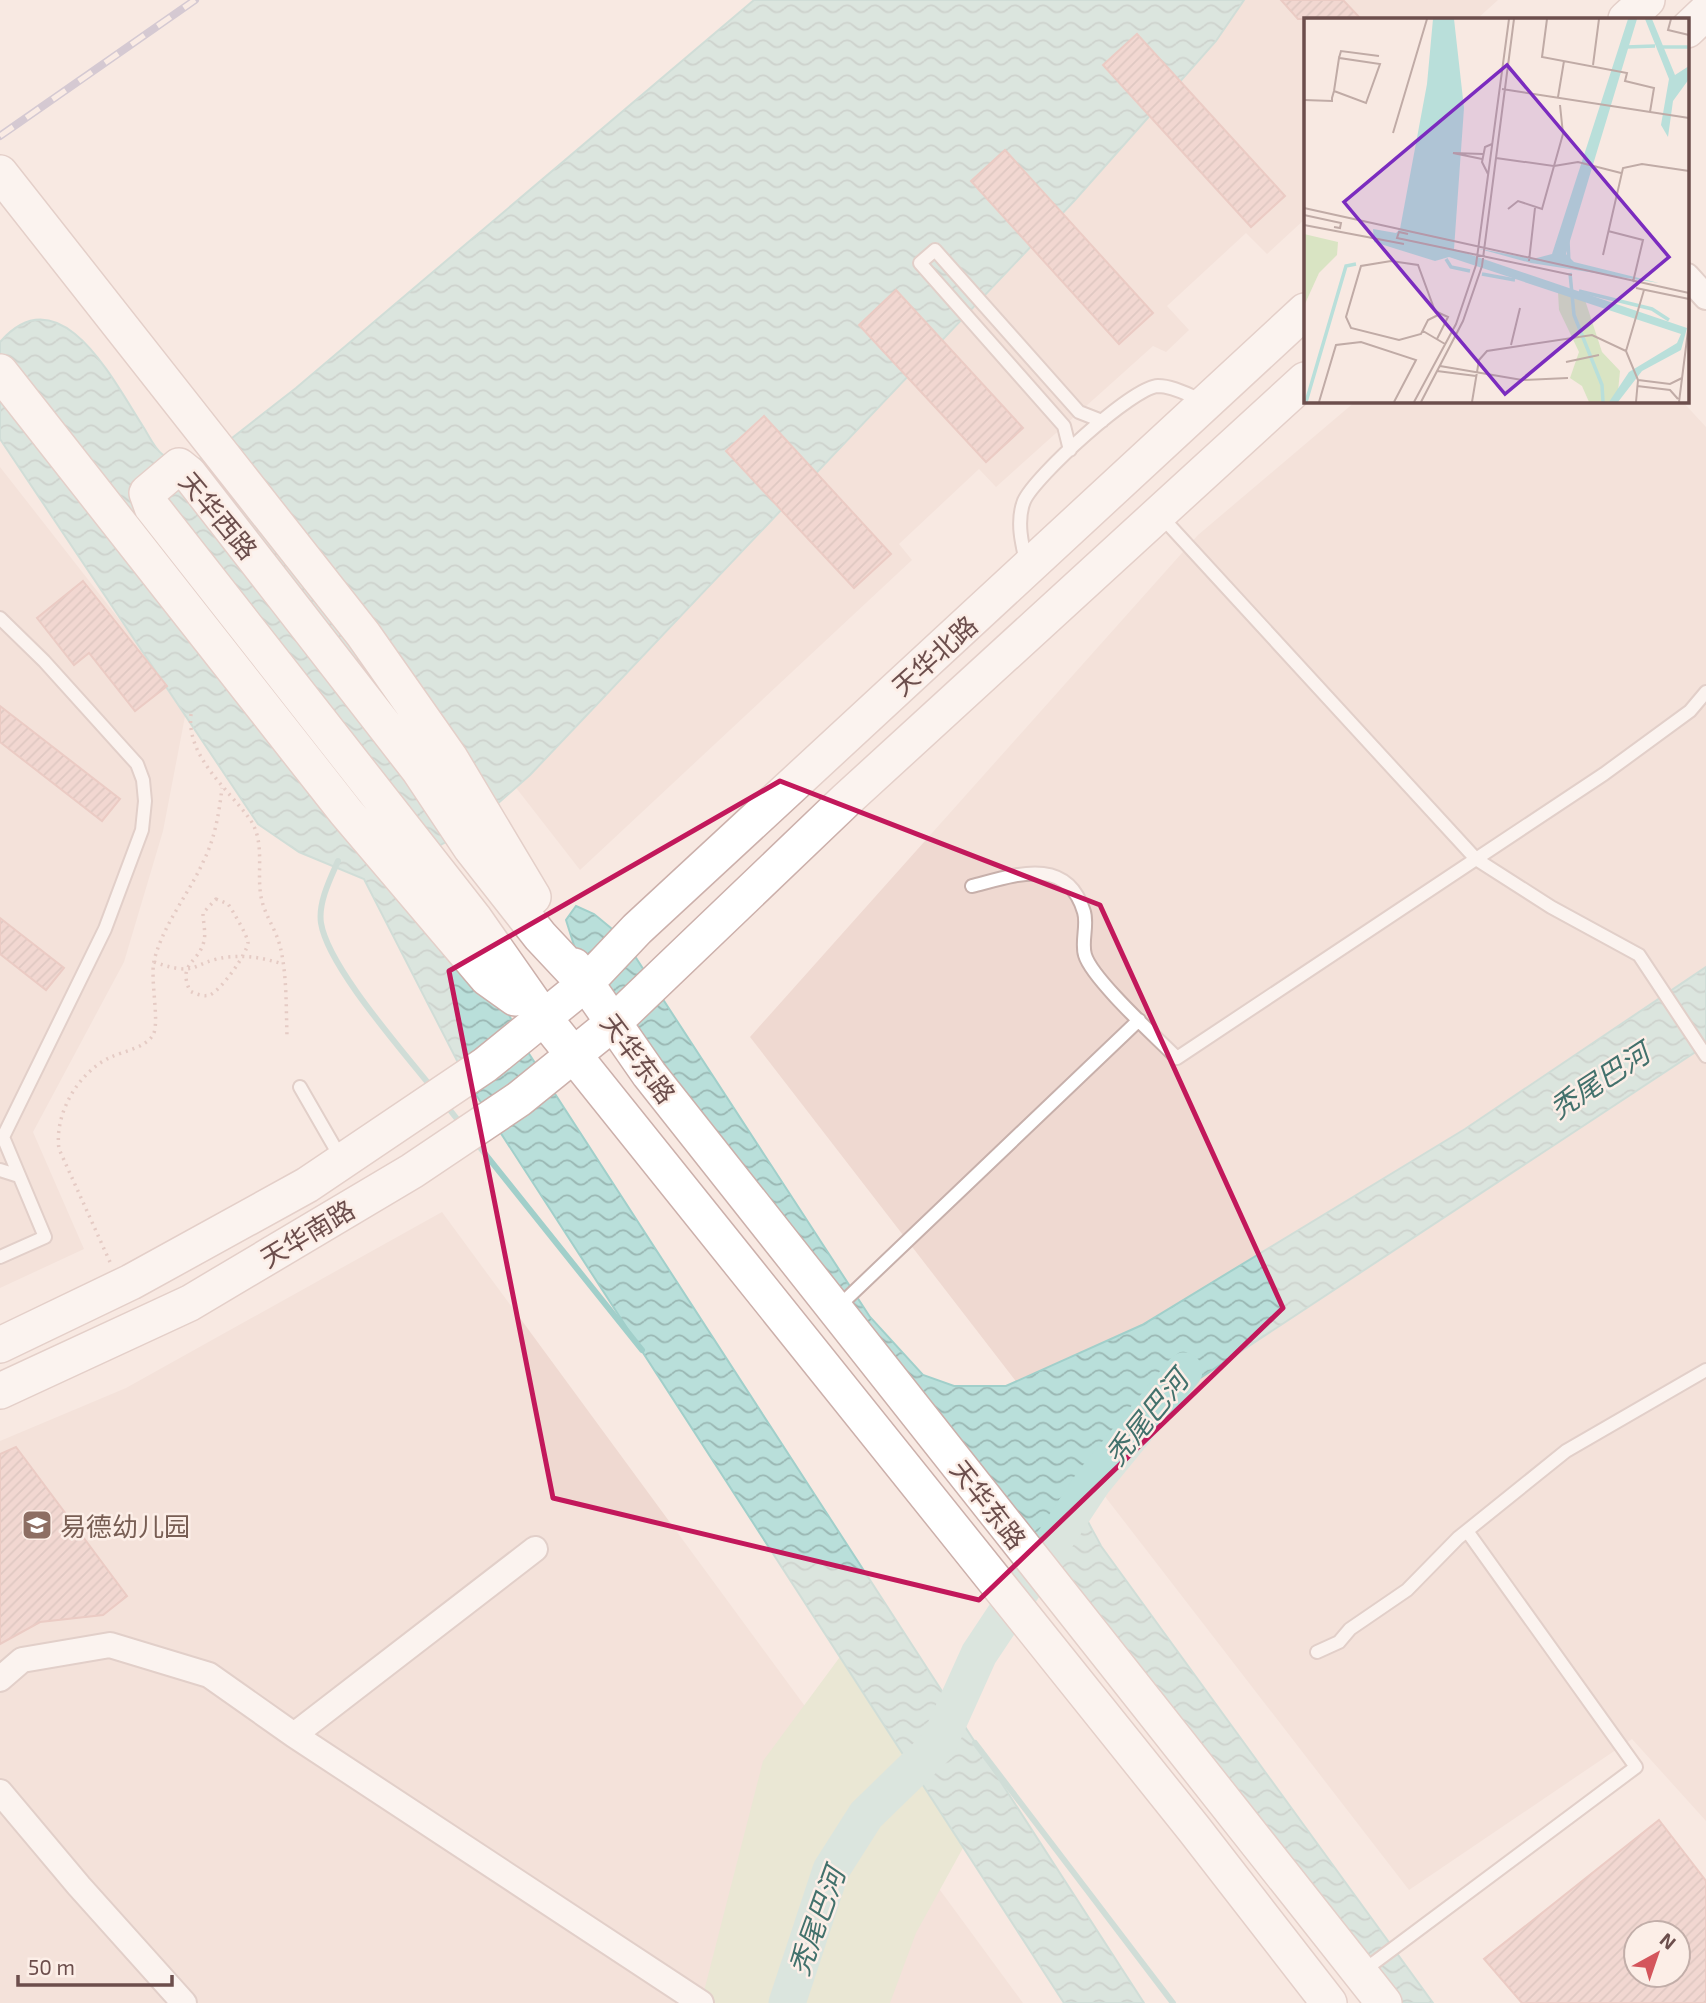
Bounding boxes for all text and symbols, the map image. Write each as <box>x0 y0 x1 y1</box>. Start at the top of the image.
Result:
inset map <box>1304 18 1688 402</box>
street label: 天华西路 <box>174 465 264 565</box>
street label: 天华北路 <box>885 609 983 701</box>
street label: 天华东路 <box>595 1007 683 1109</box>
water label: 秃尾巴河 <box>1543 1033 1659 1125</box>
street label: 天华南路 <box>254 1193 360 1273</box>
water label: 秃尾巴河 <box>1098 1359 1198 1471</box>
street label: 天华东路 <box>945 1453 1033 1555</box>
school or university icon: 易德幼儿园 <box>20 1508 54 1542</box>
place label: 易德幼儿园 <box>60 1510 190 1541</box>
water label: 秃尾巴河 <box>781 1858 853 1979</box>
north arrow <box>1622 1919 1692 1989</box>
text: N <box>1656 1927 1681 1954</box>
scale bar <box>18 1944 172 1988</box>
text: 50 m <box>28 1954 75 1979</box>

